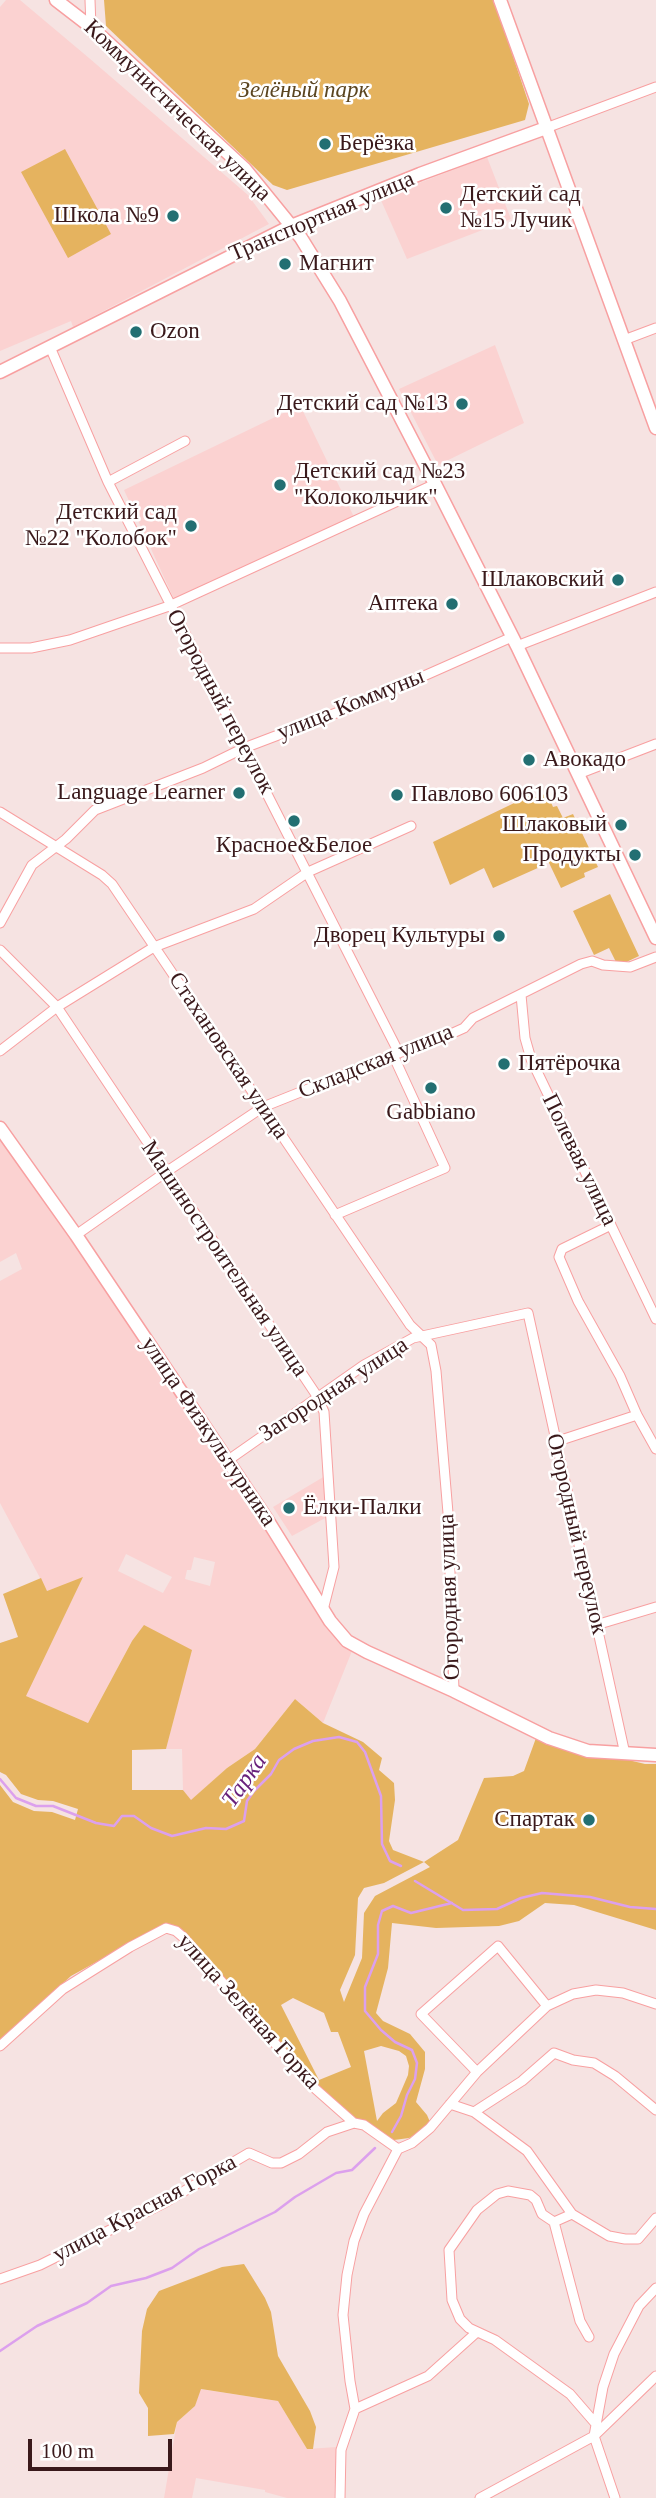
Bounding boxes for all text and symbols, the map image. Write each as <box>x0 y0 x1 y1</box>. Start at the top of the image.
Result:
street label: Коммунистическая улица <box>78 14 276 208</box>
park label: Зелёный парк <box>239 77 369 105</box>
place label: Берёзка <box>339 130 414 158</box>
marker: Берёзка <box>317 136 333 152</box>
street label: Транспортная улица <box>225 166 419 268</box>
place label: Детский сад №15 Лучик <box>460 181 581 235</box>
marker: Детский сад №15 Лучик <box>438 200 454 216</box>
place label: Школа №9 <box>54 202 159 230</box>
marker: Школа №9 <box>165 208 181 224</box>
place label: Магнит <box>299 250 374 278</box>
marker: Магнит <box>277 256 293 272</box>
place label: Ozon <box>150 318 200 346</box>
marker: Ozon <box>128 324 144 340</box>
place label: Детский сад №13 <box>277 390 448 418</box>
marker: Детский сад №13 <box>454 396 470 412</box>
place label: Детский сад №23 "Колокольчик" <box>294 458 465 512</box>
marker: Детский сад №23 "Колокольчик" <box>272 477 288 493</box>
place label: Детский сад №22 "Колобок" <box>25 499 177 553</box>
marker: Детский сад №22 "Колобок" <box>183 518 199 534</box>
place label: Шлаковский <box>481 566 604 594</box>
marker: Шлаковский <box>610 572 626 588</box>
place label: Аптека <box>368 590 438 618</box>
marker: Аптека <box>444 596 460 612</box>
street label: Огородный переулок <box>160 605 280 799</box>
street label: улица Коммуны <box>273 663 429 747</box>
place label: Авокадо <box>543 746 626 774</box>
marker: Авокадо <box>521 752 537 768</box>
place label: Language Learner <box>57 779 225 807</box>
place label: Павлово 606103 <box>411 781 568 809</box>
marker: Language Learner <box>231 785 247 801</box>
marker: Павлово 606103 <box>389 787 405 803</box>
place label: Шлаковый <box>502 811 607 839</box>
marker: Красное&Белое <box>286 813 302 829</box>
marker: Шлаковый <box>613 817 629 833</box>
place label: Красное&Белое <box>216 832 372 860</box>
place label: Продукты <box>522 841 621 869</box>
marker: Продукты <box>627 847 643 863</box>
place label: Дворец Культуры <box>314 922 485 950</box>
marker: Дворец Культуры <box>491 928 507 944</box>
street label: Стахановская улица <box>162 967 294 1145</box>
street label: Складская улица <box>295 1018 457 1106</box>
place label: Пятёрочка <box>518 1050 620 1078</box>
marker: Пятёрочка <box>496 1056 512 1072</box>
marker: Gabbiano <box>423 1080 439 1096</box>
street label: Полевая улица <box>535 1090 623 1230</box>
place label: Gabbiano <box>386 1099 476 1127</box>
street label: Машиностроительная улица <box>135 1136 313 1382</box>
street label: улица Физкультурника <box>134 1332 282 1532</box>
street label: Загородная улица <box>254 1332 414 1448</box>
street label: Огородный переулок <box>539 1431 613 1637</box>
place label: Ёлки-Палки <box>303 1494 422 1522</box>
marker: Ёлки-Палки <box>281 1500 297 1516</box>
street label: Огородная улица <box>433 1513 467 1681</box>
water label: Тарка <box>216 1749 274 1813</box>
place label: Спартак <box>494 1806 575 1834</box>
marker: Спартак <box>581 1812 597 1828</box>
street label: улица Зелёная Горка <box>171 1928 325 2096</box>
street label: улица Красная Горка <box>48 2149 242 2269</box>
scale bar <box>32 2424 175 2468</box>
text: 100 m <box>41 2439 94 2463</box>

